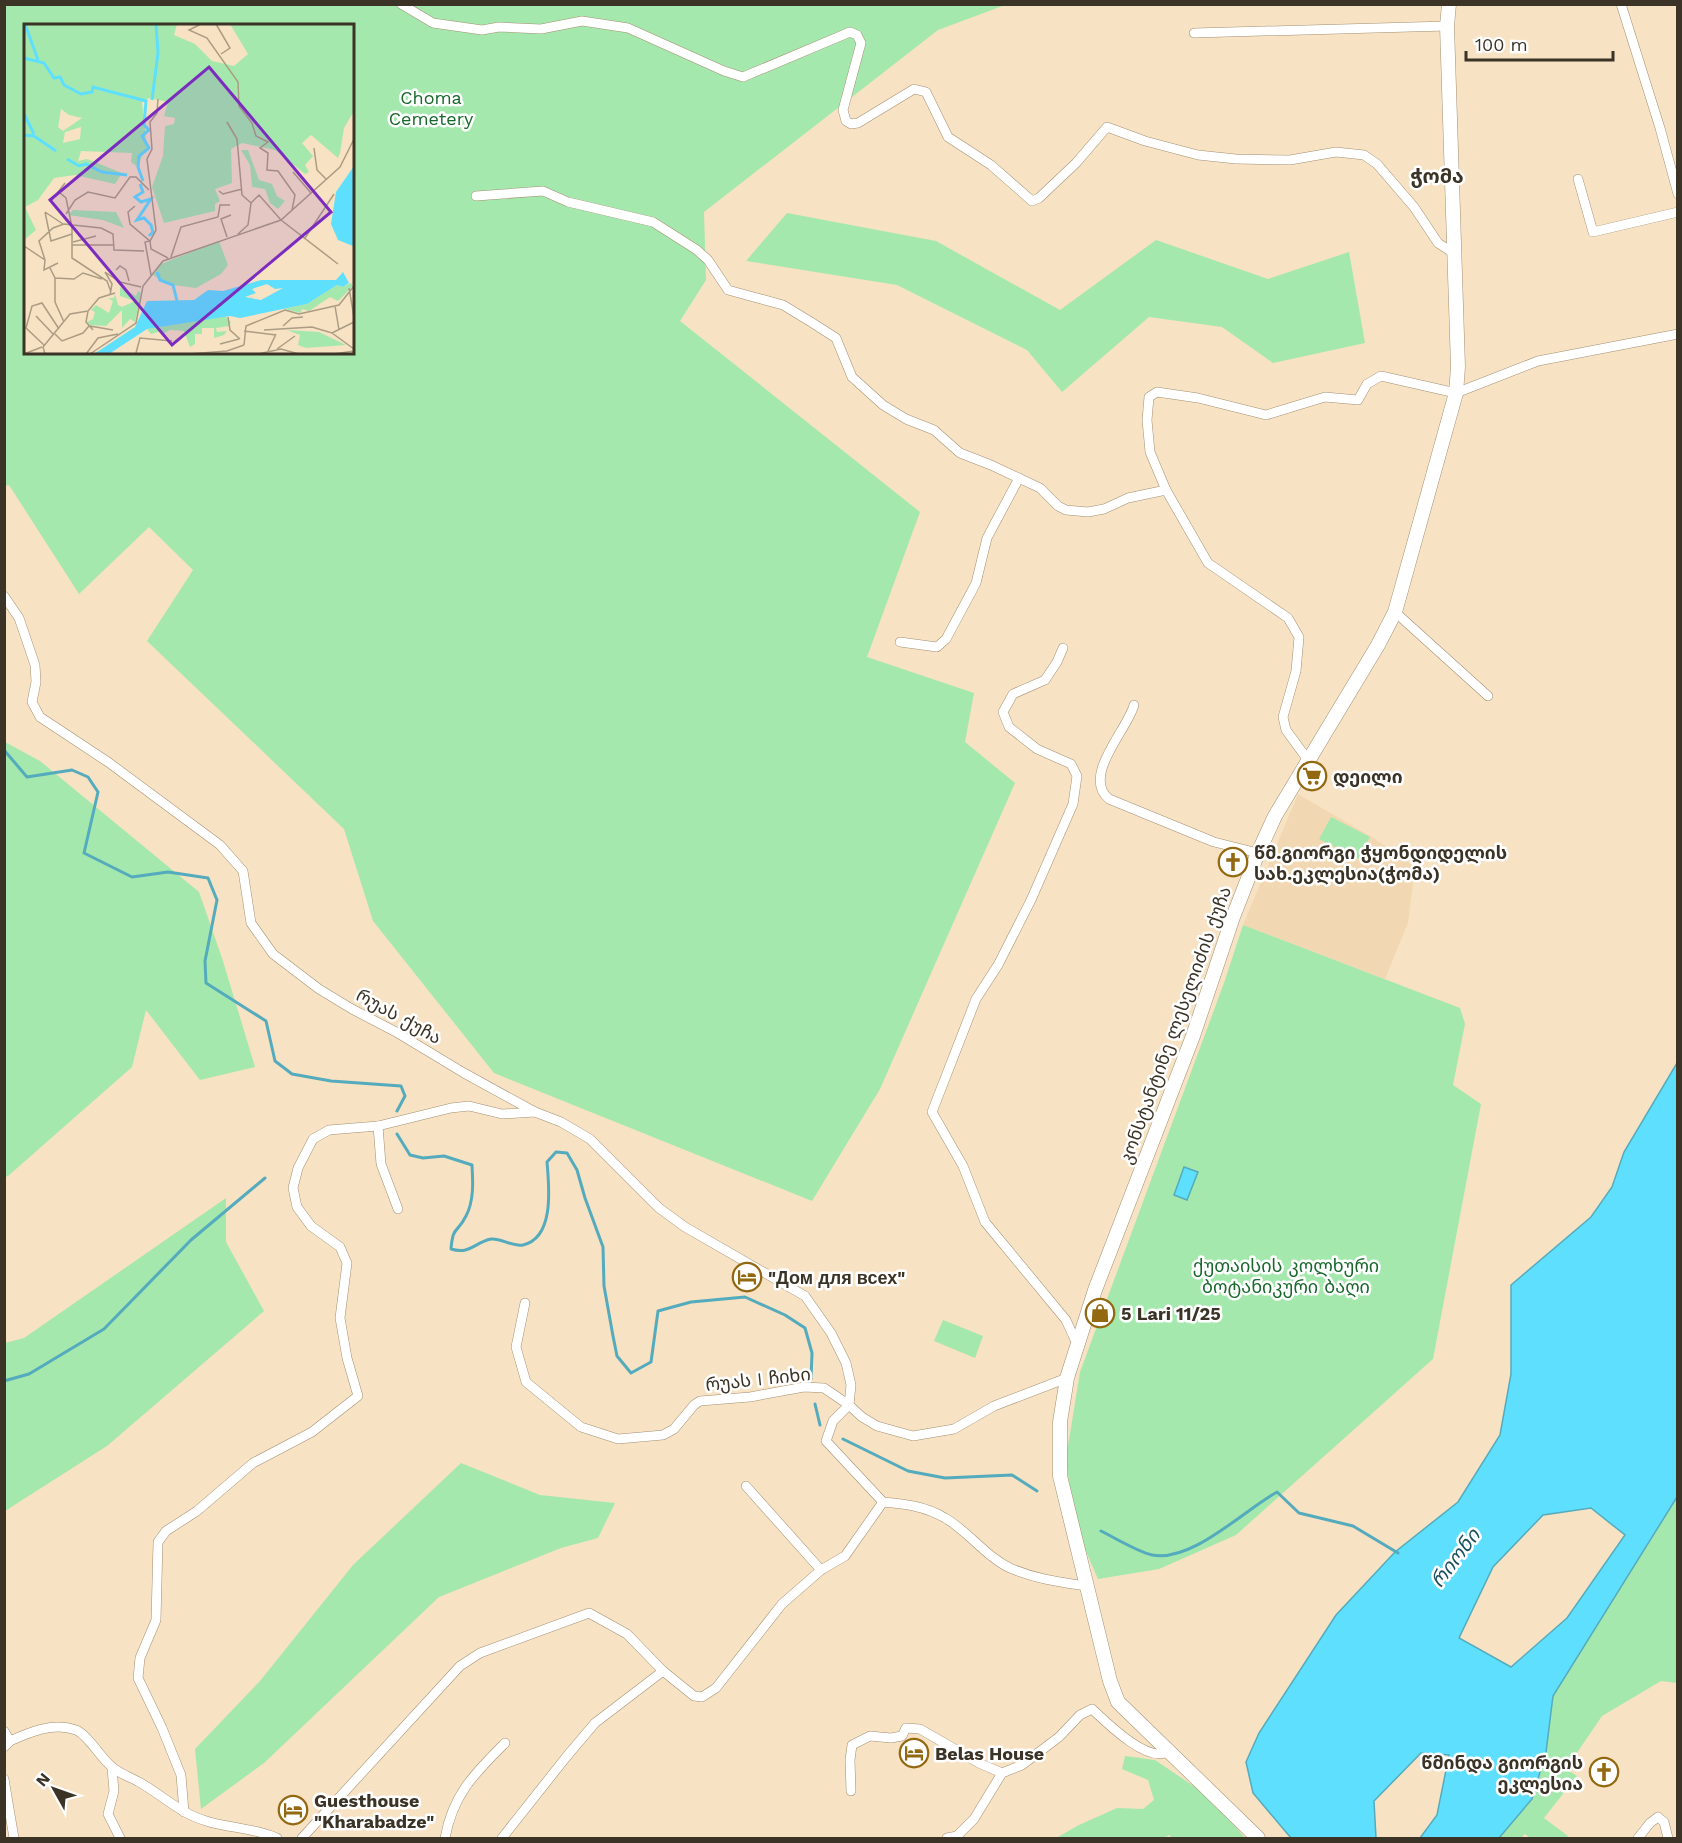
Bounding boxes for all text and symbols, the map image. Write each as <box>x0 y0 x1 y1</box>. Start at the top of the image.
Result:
inset map <box>24 24 354 354</box>
scale bar <box>1466 24 1613 62</box>
text: 100 m <box>1475 34 1528 55</box>
park label: Choma Cemetery <box>389 87 474 129</box>
district label: ჭომა <box>1410 164 1464 188</box>
supermarket icon: დეილი <box>1296 760 1328 792</box>
place label: დეილი <box>1333 766 1403 788</box>
place label: წმ.გიორგი ჭყონდიდელის სახ.ეკლესია(ჭომა) <box>1254 842 1507 885</box>
church icon: წმ.გიორგი ჭყონდიდელის სახ.ეკლესია(ჭომა) <box>1217 846 1249 878</box>
street label: კონსტანტინე ლესელიძის ქუჩა <box>1115 883 1236 1167</box>
street label: რუას ქუჩა <box>352 984 445 1049</box>
park label: ქუთაისის კოლხური ბოტანიკური ბაღი <box>1193 1255 1379 1298</box>
hotel icon: "Дом для всех" <box>731 1261 763 1293</box>
place label: "Дом для всех" <box>768 1267 905 1288</box>
shop icon: 5 Lari 11/25 <box>1084 1297 1116 1329</box>
place label: 5 Lari 11/25 <box>1121 1303 1221 1324</box>
street label: რუას I ჩიხი <box>704 1363 812 1396</box>
water label: რიონი <box>1425 1523 1486 1592</box>
hotel icon: Belas House <box>898 1737 930 1769</box>
place label: Belas House <box>935 1743 1044 1764</box>
place label: წმინდა გიორგის ეკლესია <box>1421 1752 1583 1795</box>
church icon: წმინდა გიორგის ეკლესია <box>1588 1756 1620 1788</box>
north arrow <box>24 1759 84 1819</box>
text: N <box>32 1769 54 1790</box>
place label: Guesthouse "Kharabadze" <box>314 1790 434 1832</box>
hotel icon: Guesthouse "Kharabadze" <box>277 1794 309 1826</box>

